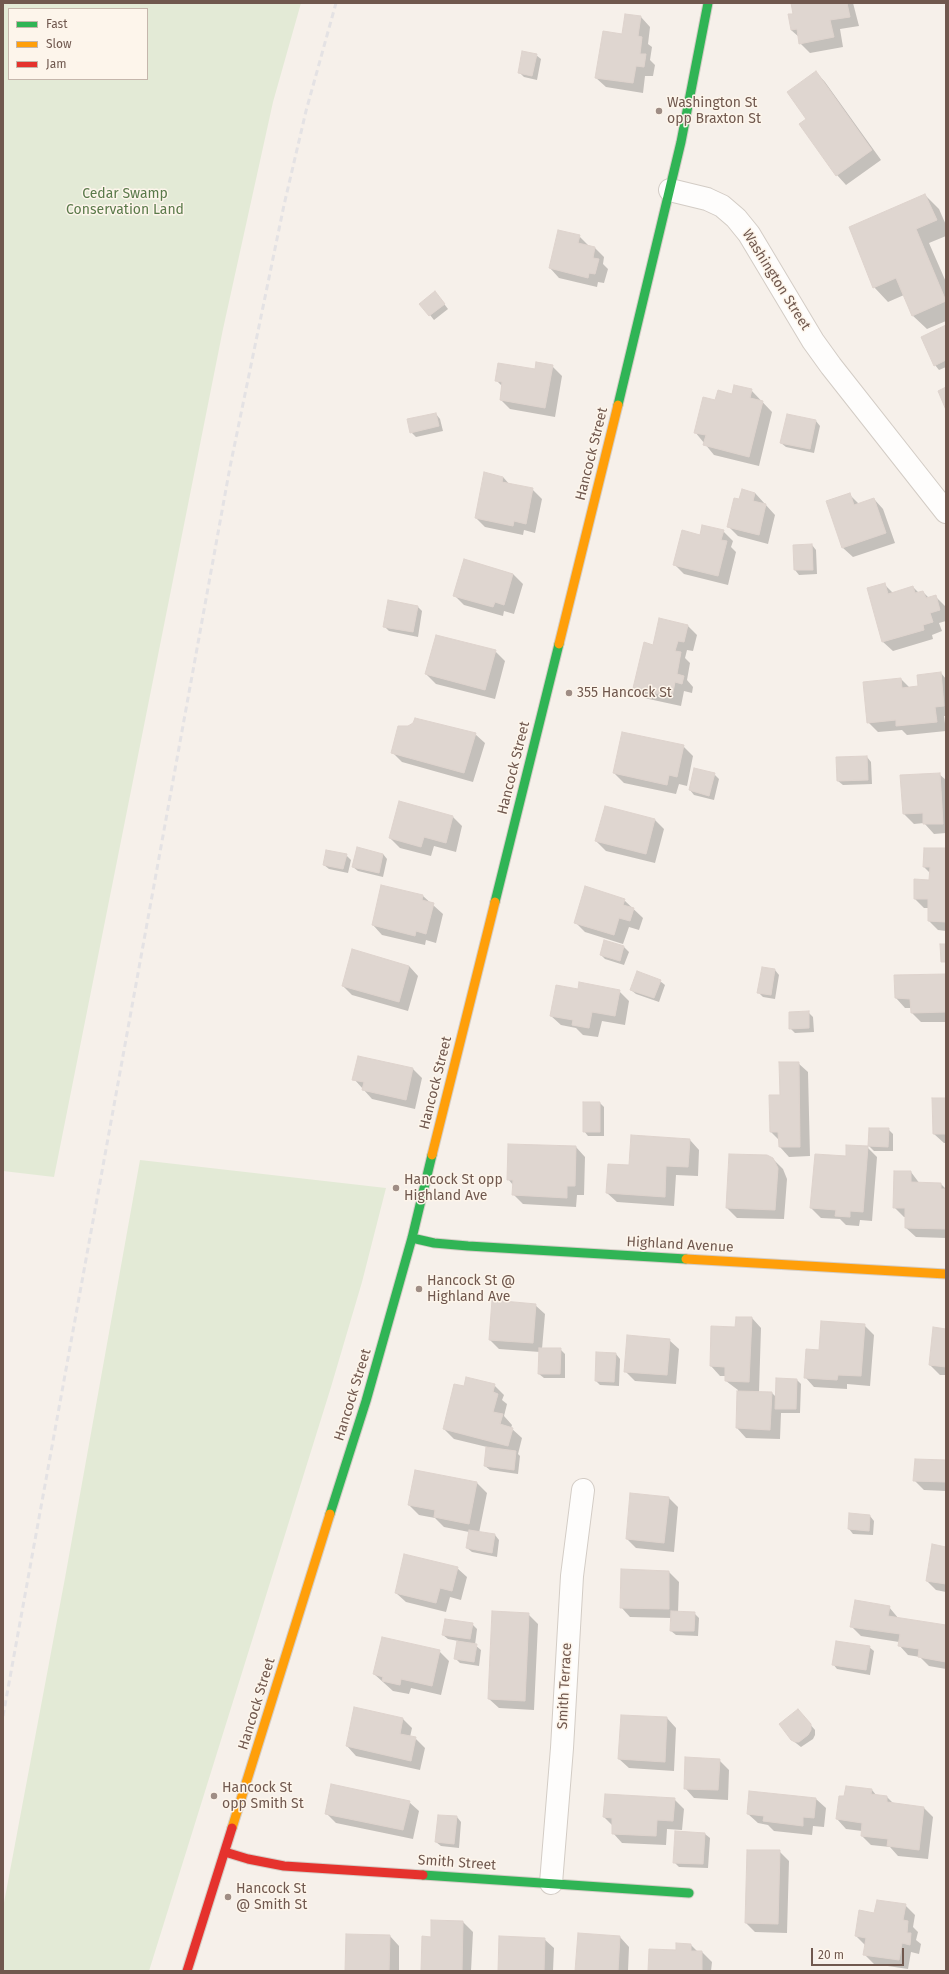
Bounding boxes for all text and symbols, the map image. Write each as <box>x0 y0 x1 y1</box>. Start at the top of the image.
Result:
legend <box>8 8 148 80</box>
text: Fast <box>46 17 68 31</box>
text: Slow <box>46 37 72 51</box>
text: Jam <box>46 57 66 71</box>
place label: Washington St opp Braxton St <box>667 95 761 128</box>
marker: Washington St opp Braxton St <box>654 106 664 116</box>
park label: Cedar Swamp Conservation Land <box>66 186 184 218</box>
street label: Washington Street <box>738 226 814 334</box>
street label: Hancock Street <box>572 406 612 502</box>
place label: 355 Hancock St <box>577 685 672 701</box>
marker: 355 Hancock St <box>564 688 574 698</box>
street label: Hancock Street <box>494 720 534 816</box>
street label: Hancock Street <box>416 1035 456 1131</box>
place label: Hancock St opp Highland Ave <box>404 1172 503 1204</box>
marker: Hancock St opp Highland Ave <box>391 1183 401 1193</box>
street label: Highland Avenue <box>626 1234 734 1256</box>
place label: Hancock St @ Highland Ave <box>427 1273 515 1306</box>
marker: Hancock St @ Highland Ave <box>414 1284 424 1294</box>
street label: Hancock Street <box>331 1347 375 1443</box>
street label: Smith Terrace <box>554 1642 576 1730</box>
street label: Hancock Street <box>235 1656 279 1752</box>
place label: Hancock St opp Smith St <box>222 1780 304 1812</box>
marker: Hancock St opp Smith St <box>209 1791 219 1801</box>
street label: Smith Street <box>417 1852 497 1874</box>
place label: Hancock St @ Smith St <box>236 1881 307 1914</box>
marker: Hancock St @ Smith St <box>223 1892 233 1902</box>
scale bar <box>813 1940 906 1966</box>
text: 20 m <box>818 1948 844 1962</box>

